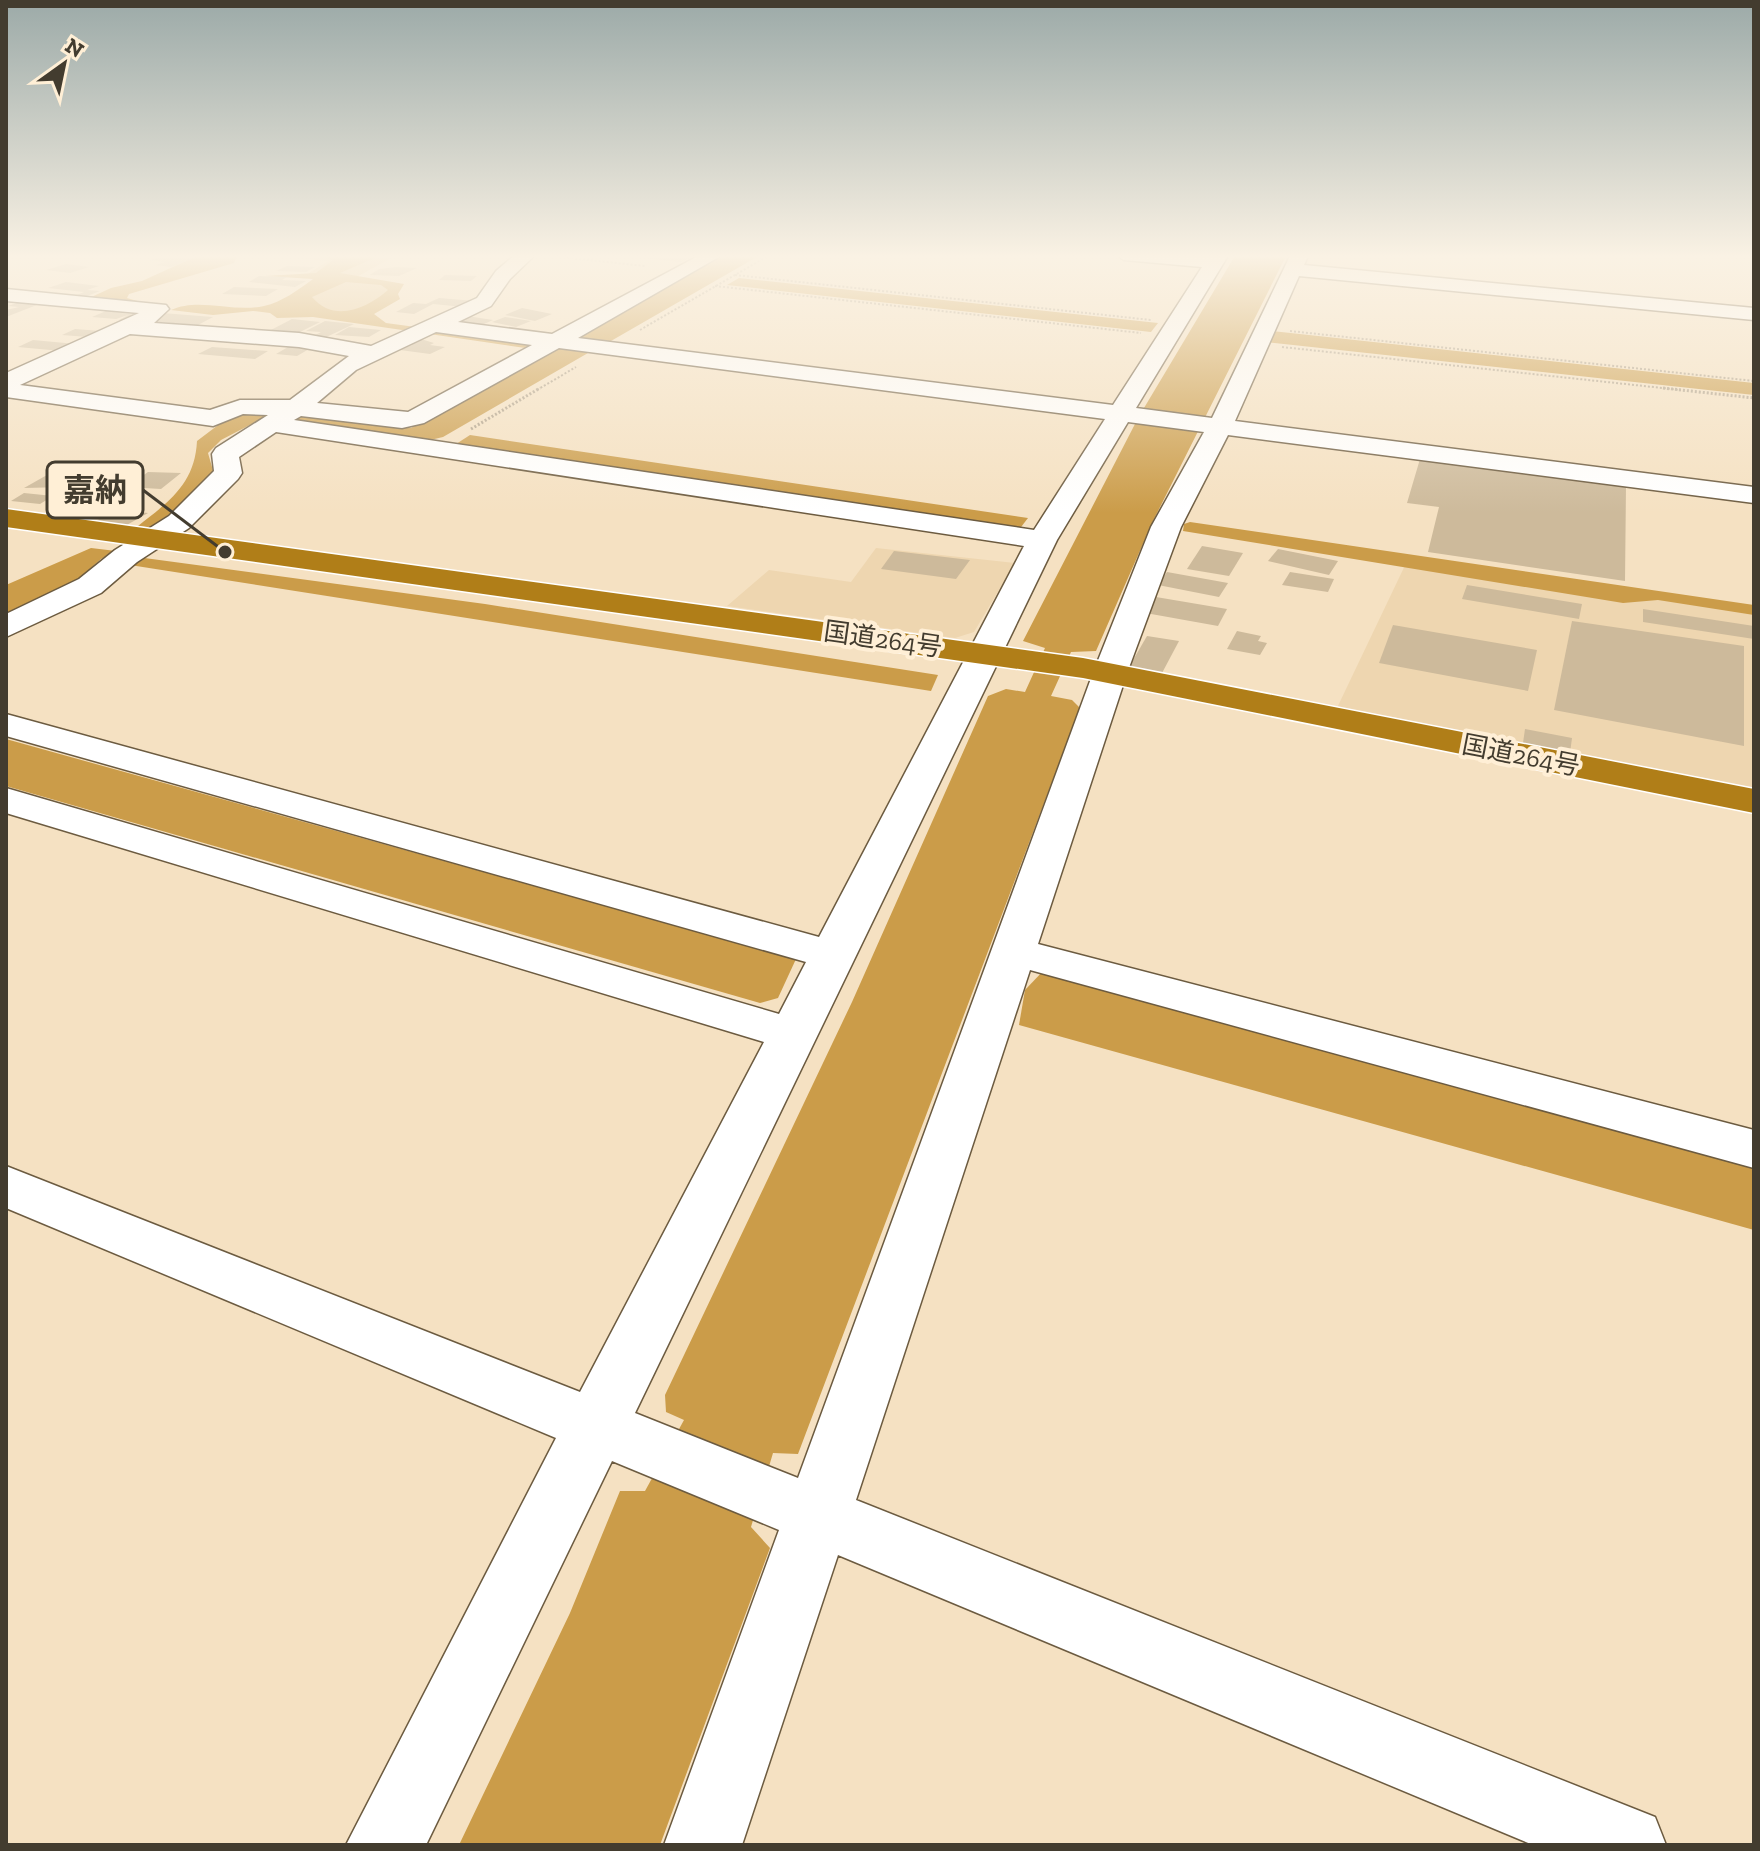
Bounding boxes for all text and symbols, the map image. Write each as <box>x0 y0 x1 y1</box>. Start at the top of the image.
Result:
north arrow <box>24 24 104 104</box>
text: N <box>60 32 89 64</box>
callout: 嘉納 <box>47 462 143 518</box>
text: 嘉納 <box>63 471 127 509</box>
street label: 国道264号 <box>822 615 944 663</box>
street label: 国道264号 <box>1459 728 1583 782</box>

